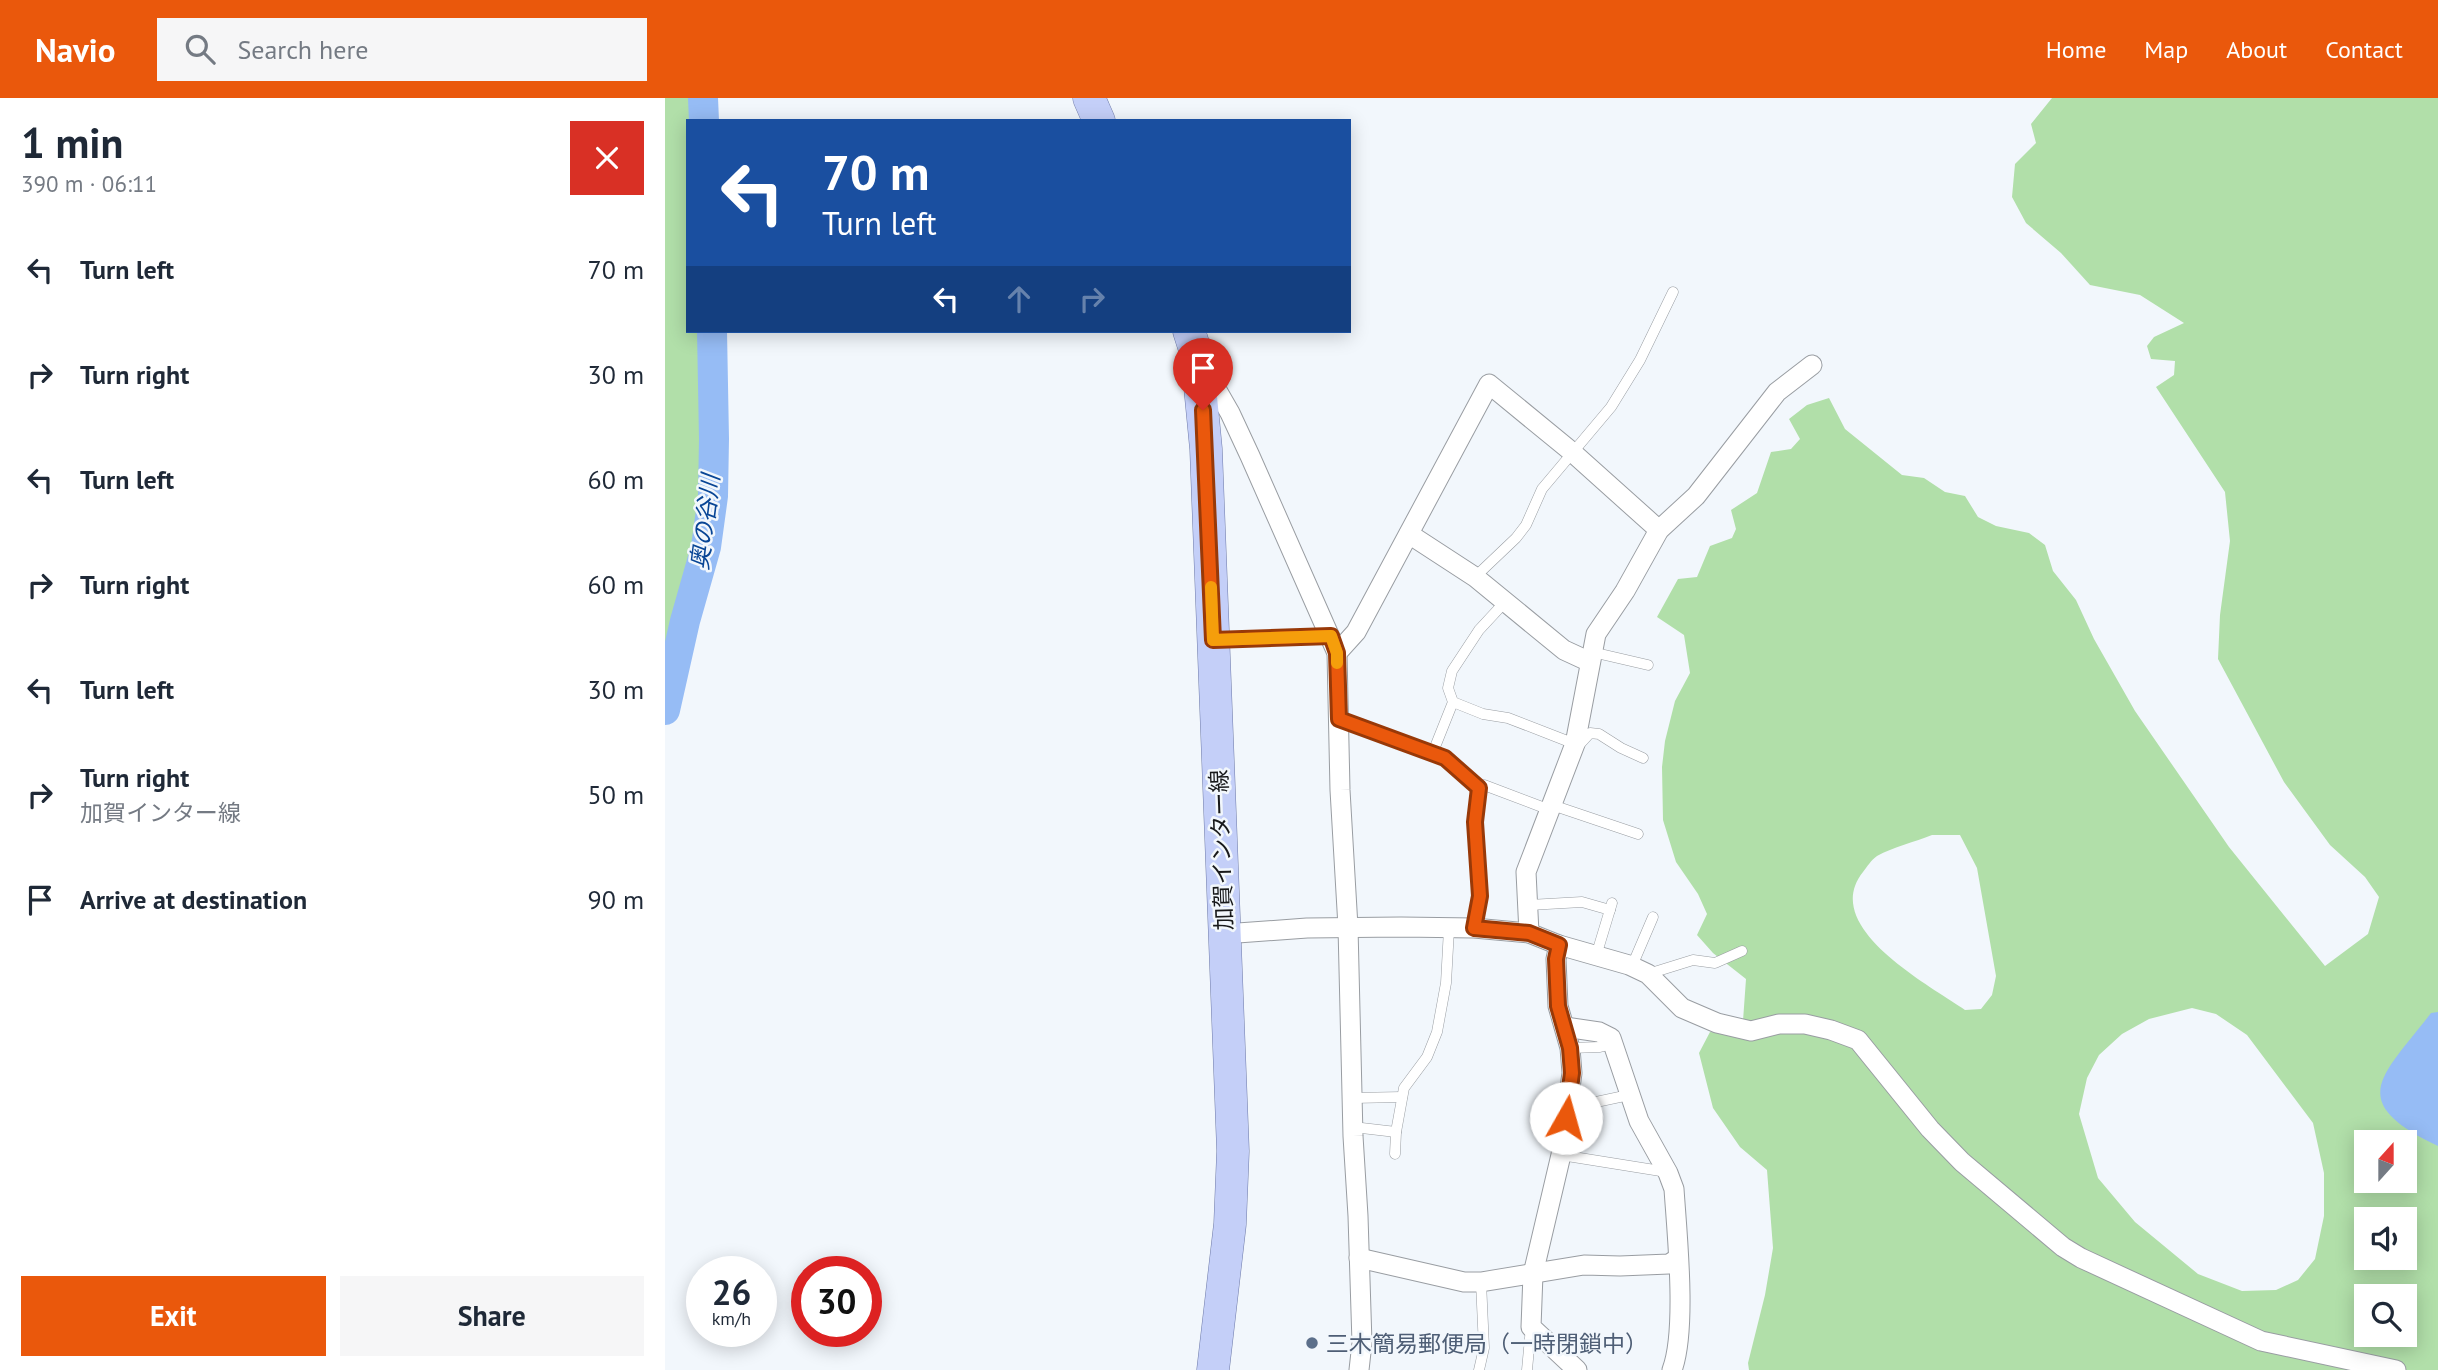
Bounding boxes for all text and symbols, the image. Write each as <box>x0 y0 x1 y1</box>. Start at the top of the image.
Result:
search box <box>157 18 647 81</box>
text: Navio <box>35 28 115 71</box>
icon: search <box>181 30 219 68</box>
text: Search here <box>237 33 369 66</box>
text: Home <box>2046 34 2106 65</box>
text: Map <box>2144 34 2188 65</box>
text: About <box>2226 34 2287 65</box>
text: Contact <box>2325 34 2403 65</box>
text: 1 min <box>21 115 123 170</box>
button: close <box>570 121 644 195</box>
text: 70 m <box>822 140 929 204</box>
icon: left <box>707 147 798 238</box>
text: 390 m · 06:11 <box>21 169 157 198</box>
text: Turn left <box>822 202 937 244</box>
icon: left <box>21 251 59 289</box>
text: Turn left <box>80 253 174 286</box>
text: 70 m <box>588 253 644 286</box>
icon: left <box>927 280 965 318</box>
icon: ahead <box>1000 280 1038 318</box>
icon: right <box>1073 280 1111 318</box>
pin <box>1173 338 1233 410</box>
icon: arrive <box>1184 349 1222 387</box>
icon: right <box>21 356 59 394</box>
text: Turn right <box>80 358 189 391</box>
text: 30 m <box>588 358 644 391</box>
icon: left <box>21 461 59 499</box>
text: Turn left <box>80 463 174 496</box>
text: 60 m <box>588 463 644 496</box>
water label: 奥の谷川 <box>684 469 727 572</box>
icon: right <box>21 566 59 604</box>
text: Turn right <box>80 568 189 601</box>
text: 60 m <box>588 568 644 601</box>
icon: left <box>21 671 59 709</box>
text: Turn left <box>80 673 174 706</box>
text: 30 m <box>588 673 644 706</box>
text: Turn right <box>80 761 189 794</box>
street label: 加賀インター線 <box>1204 769 1238 931</box>
icon: right <box>21 776 59 814</box>
text: 50 m <box>588 778 644 811</box>
text: 加賀インター線 <box>80 798 241 827</box>
icon: arrive <box>21 881 59 919</box>
text: Arrive at destination <box>80 883 307 916</box>
text: 90 m <box>588 883 644 916</box>
position arrow <box>1529 1081 1603 1155</box>
north arrow <box>2354 1130 2417 1194</box>
map controls <box>2354 1130 2417 1347</box>
button: sound <box>2354 1207 2417 1270</box>
speed limit sign: 30 <box>791 1256 882 1347</box>
text: 26 <box>712 1269 751 1315</box>
button: Exit <box>21 1276 326 1356</box>
button: Share <box>340 1276 644 1356</box>
button: search <box>2354 1284 2417 1347</box>
text: km/h <box>712 1307 751 1330</box>
place label: 三木簡易郵便局（一時閉鎖中） <box>1326 1329 1648 1358</box>
marker: 三木簡易郵便局（一時閉鎖中） <box>1304 1335 1320 1351</box>

